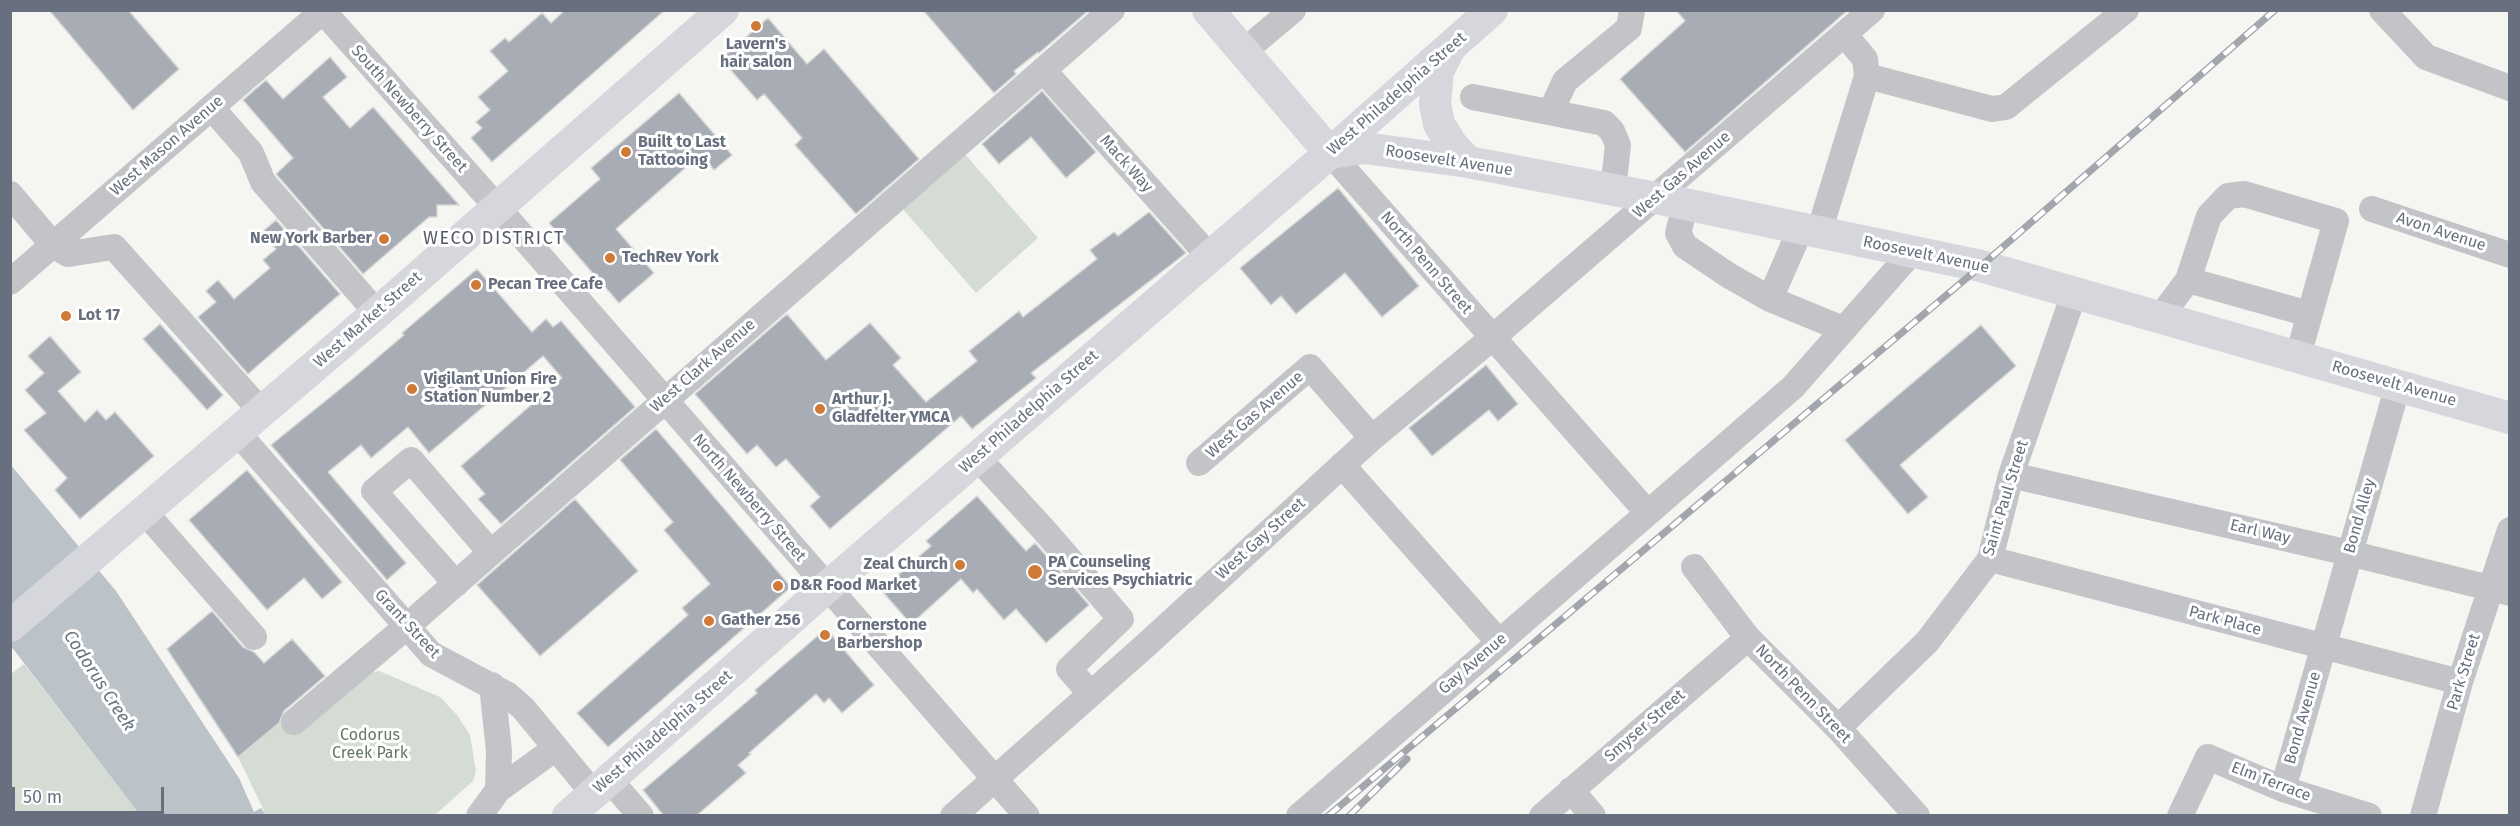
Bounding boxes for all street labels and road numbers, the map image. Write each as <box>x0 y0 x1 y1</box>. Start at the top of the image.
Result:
street label: West Philadelphia Street <box>1323 28 1471 160</box>
street label: South Newberry Street <box>347 42 471 176</box>
street label: West Mason Avenue <box>106 92 228 200</box>
street label: West Gas Avenue <box>1629 127 1735 223</box>
street label: Mack Way <box>1095 131 1157 197</box>
street label: Roosevelt Avenue <box>1384 141 1514 181</box>
street label: North Penn Street <box>1376 208 1476 318</box>
street label: Avon Avenue <box>2394 208 2488 256</box>
street label: Roosevelt Avenue <box>1861 232 1991 278</box>
street label: West Market Street <box>310 268 426 372</box>
street label: West Clark Avenue <box>646 315 760 417</box>
street label: West Philadelphia Street <box>955 346 1103 478</box>
street label: Roosevelt Avenue <box>2330 357 2458 411</box>
street label: West Gas Avenue <box>1202 367 1308 463</box>
street label: North Newberry Street <box>688 430 810 566</box>
street label: Saint Paul Street <box>1979 438 2033 558</box>
street label: Bond Alley <box>2340 476 2380 556</box>
street label: West Gay Street <box>1212 494 1310 584</box>
street label: Earl Way <box>2228 516 2292 548</box>
street label: Grant Street <box>370 586 444 662</box>
street label: Park Place <box>2187 602 2263 640</box>
street label: Gay Avenue <box>1435 629 1511 699</box>
street label: Park Street <box>2443 631 2485 713</box>
street label: North Penn Street <box>1751 641 1855 747</box>
street label: West Philadelphia Street <box>589 666 737 798</box>
street label: Bond Avenue <box>2281 670 2325 766</box>
street label: Smyser Street <box>1601 686 1689 766</box>
street label: Elm Terrace <box>2228 758 2314 806</box>

